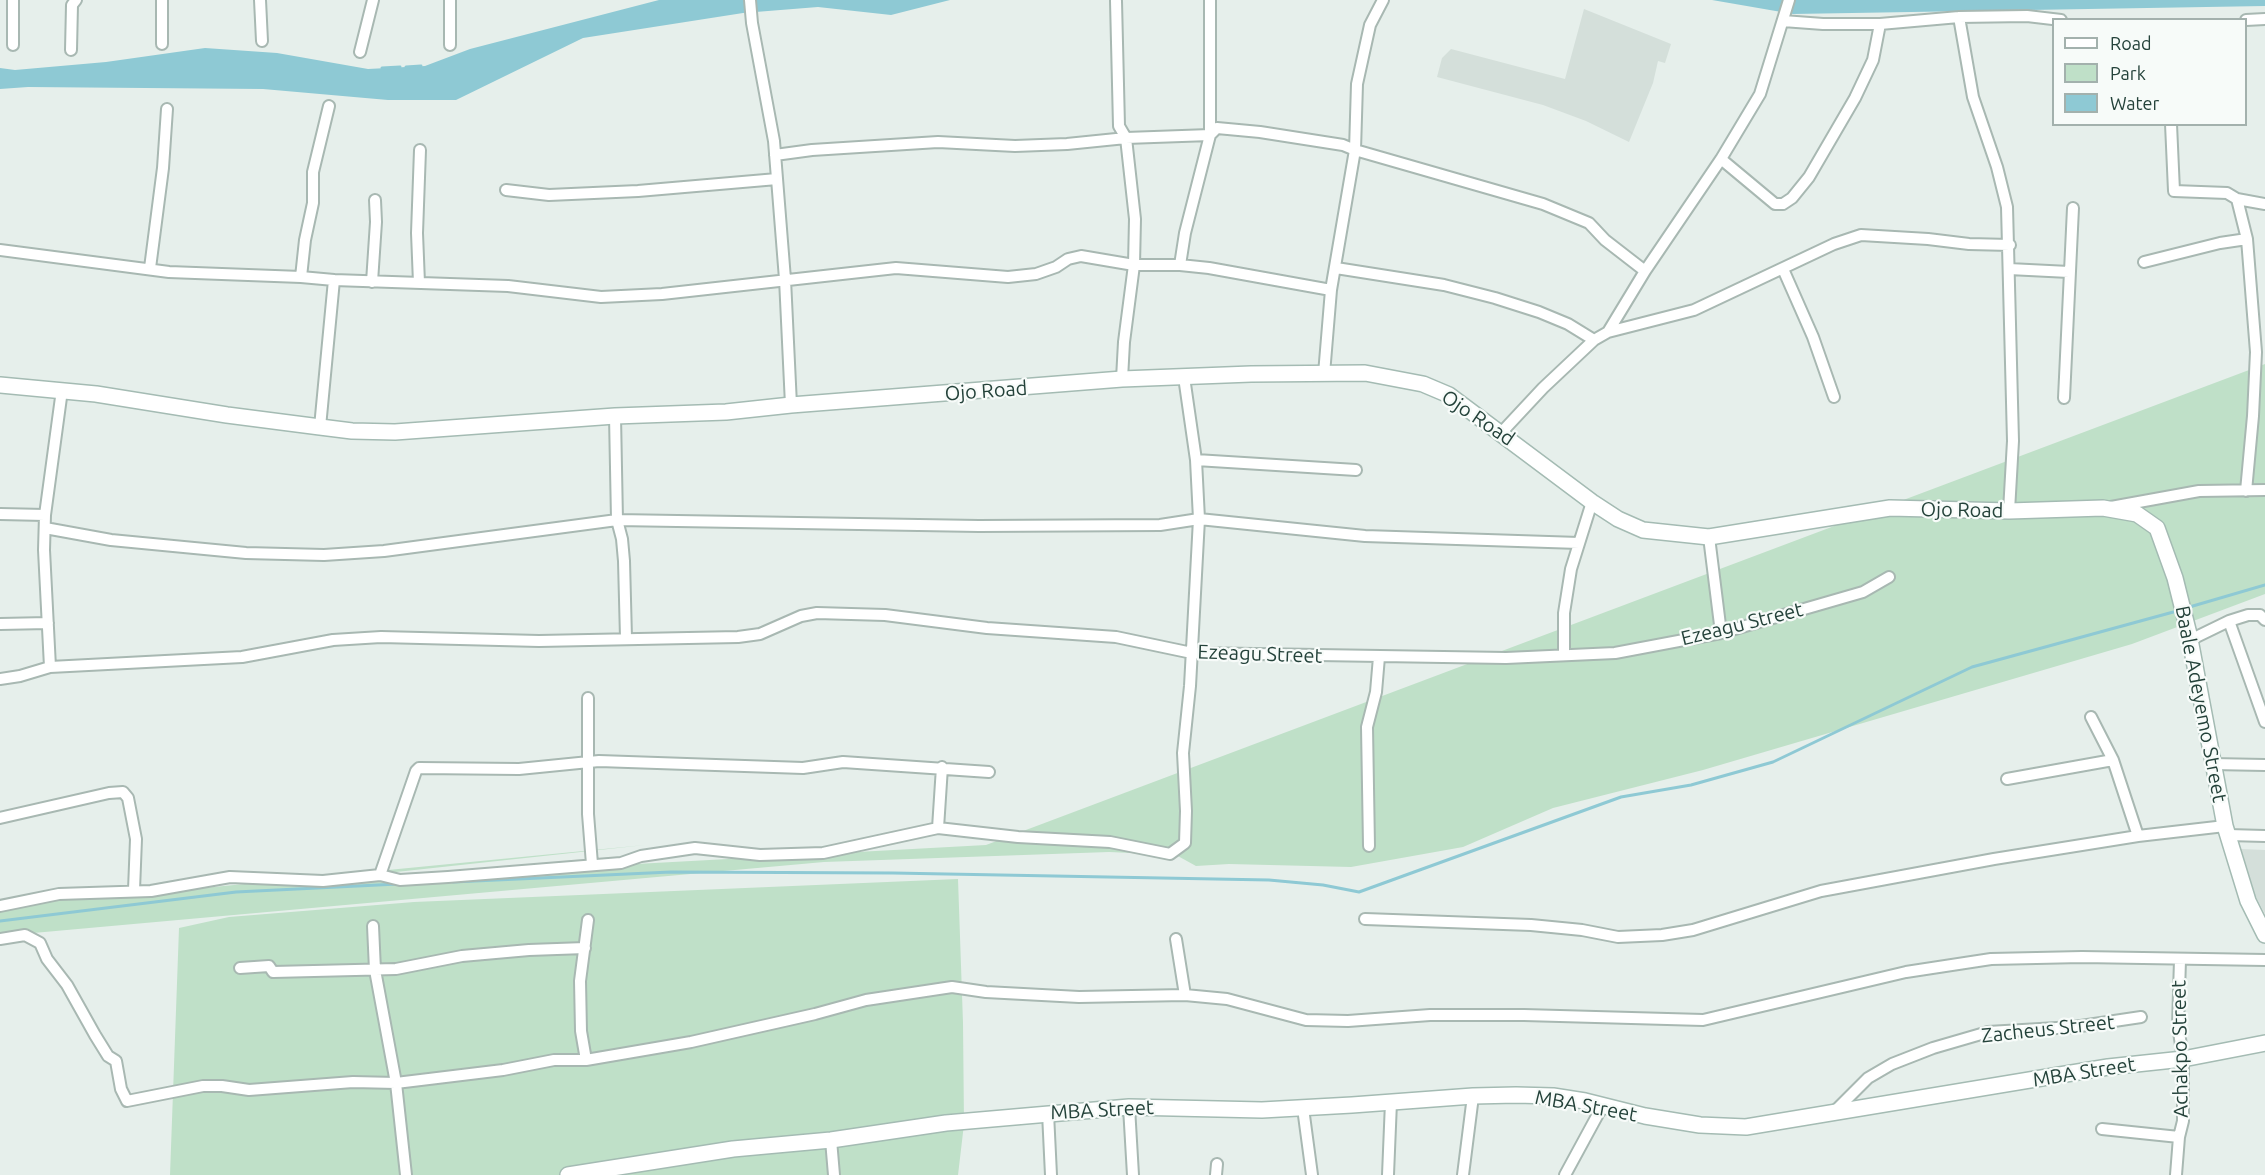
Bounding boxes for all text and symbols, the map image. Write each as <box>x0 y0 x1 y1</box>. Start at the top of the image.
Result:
legend <box>2052 18 2247 126</box>
text: Road <box>2110 33 2152 53</box>
text: Park <box>2110 63 2146 83</box>
text: Water <box>2110 93 2159 113</box>
street label: Ojo Road <box>944 376 1028 406</box>
street label: Ojo Road <box>1437 385 1519 451</box>
street label: Ojo Road <box>1920 497 2004 523</box>
street label: Ezeagu Street <box>1679 597 1805 651</box>
street label: Baale Adeyemo Street <box>2170 604 2232 804</box>
street label: Ezeagu Street <box>1197 640 1323 668</box>
street label: Achakpo Street <box>2167 980 2193 1118</box>
street label: Zacheus Street <box>1980 1010 2116 1048</box>
street label: MBA Street <box>2031 1052 2137 1092</box>
street label: MBA Street <box>1533 1085 1639 1127</box>
street label: MBA Street <box>1050 1095 1154 1125</box>

